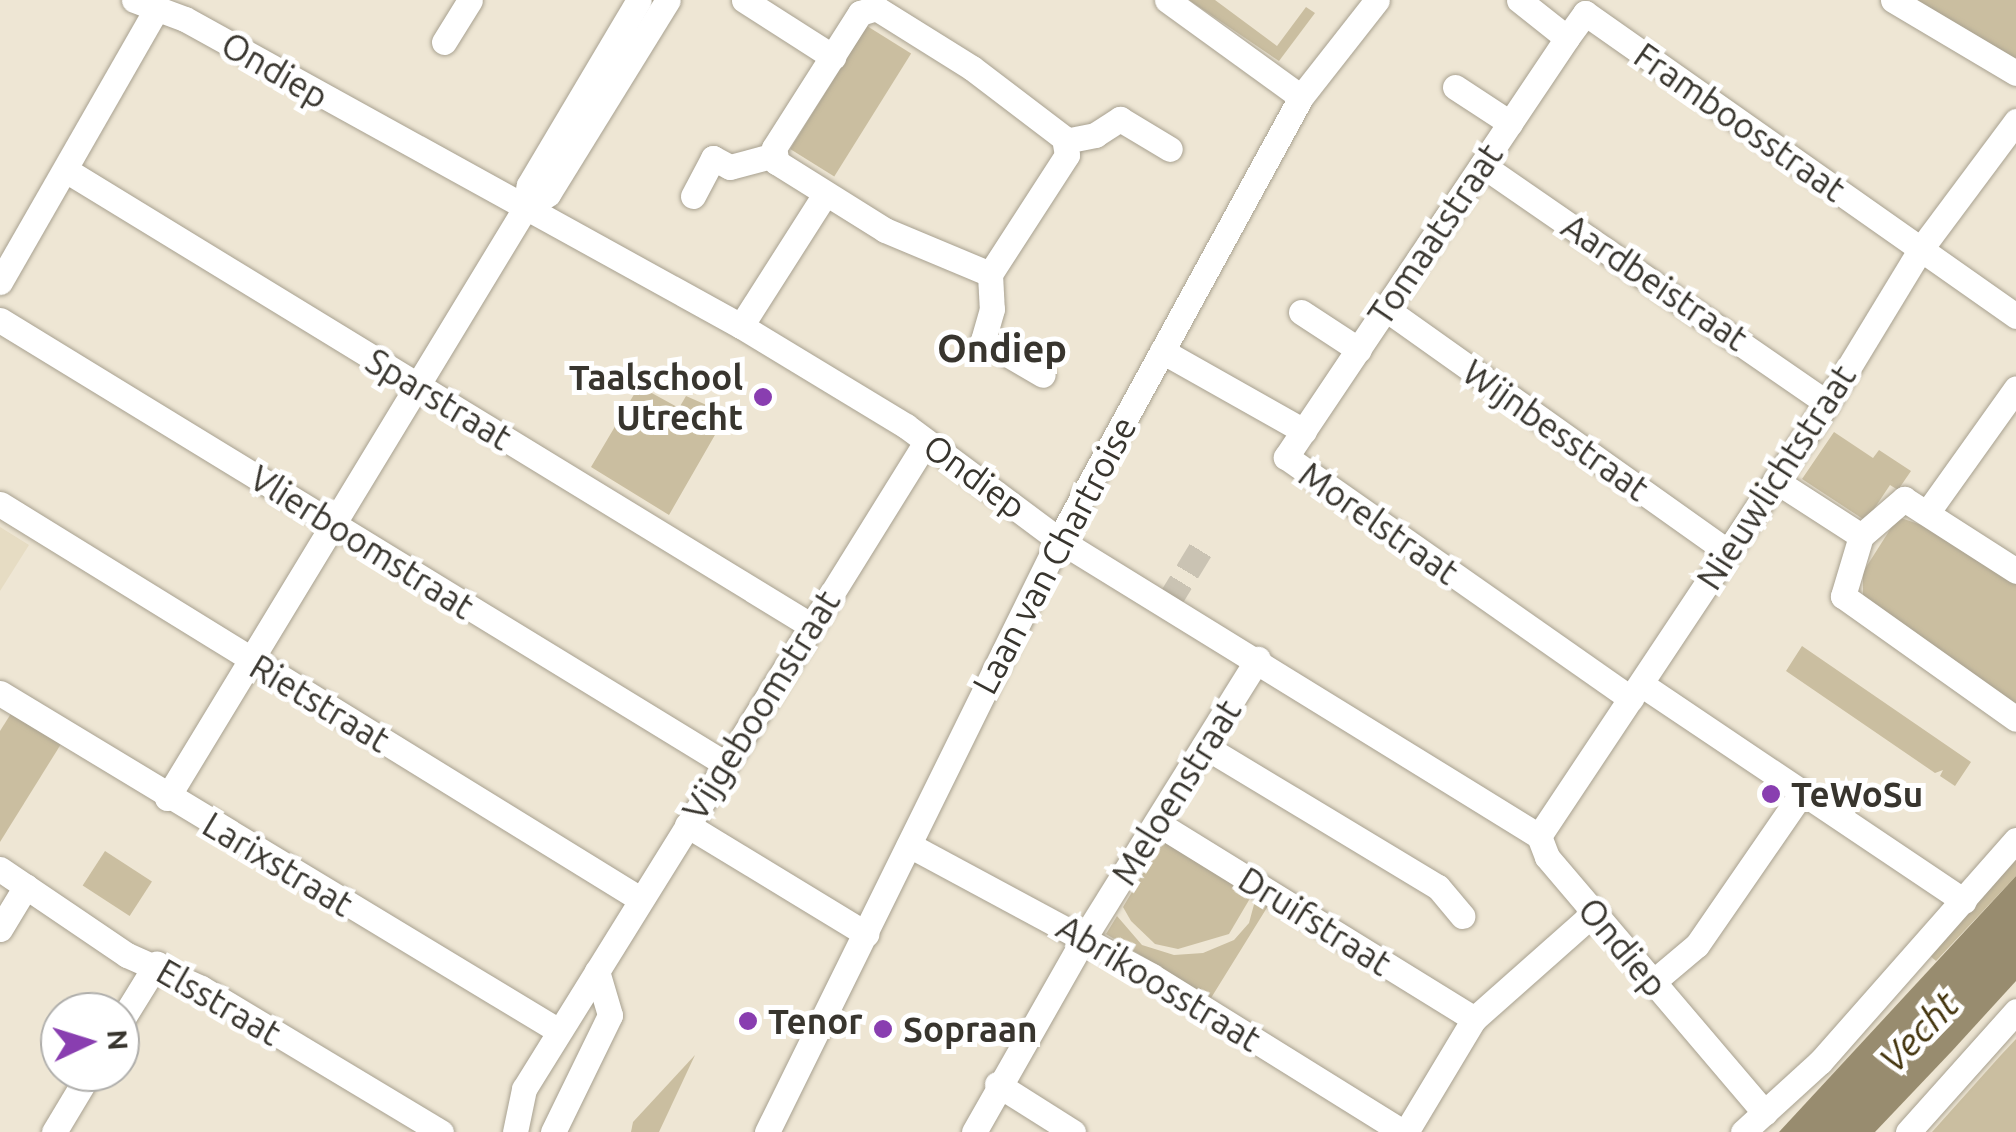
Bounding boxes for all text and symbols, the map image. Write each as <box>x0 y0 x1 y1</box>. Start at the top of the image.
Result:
street label: Ondiep <box>214 23 336 117</box>
street label: Framboosstraat <box>1626 34 1854 210</box>
street label: Tomaatstraat <box>1359 135 1511 333</box>
street label: Aardbeistraat <box>1554 205 1756 359</box>
district label: Ondiep <box>937 326 1067 372</box>
street label: Sparstraat <box>359 339 519 459</box>
street label: Wijnbesstraat <box>1455 351 1657 509</box>
place label: Taalschool Utrecht <box>569 356 743 438</box>
street label: Nieuwlichtstraat <box>1688 357 1864 597</box>
marker: Taalschool Utrecht <box>752 386 774 408</box>
street label: Laan van Chartroise <box>963 409 1145 701</box>
street label: Ondiep <box>916 425 1034 527</box>
street label: Morelstraat <box>1291 453 1467 593</box>
street label: Vlierboomstraat <box>242 456 482 628</box>
street label: Vijgeboomstraat <box>673 582 849 828</box>
street label: Rietstraat <box>243 645 397 761</box>
street label: Meloenstraat <box>1102 692 1250 892</box>
place label: TeWoSu <box>1791 773 1923 815</box>
marker: TeWoSu <box>1760 783 1782 805</box>
street label: Larixstraat <box>196 803 360 925</box>
street label: Druifstraat <box>1231 858 1399 984</box>
street label: Ondiep <box>1570 889 1676 1005</box>
street label: Abrikoosstraat <box>1050 906 1268 1060</box>
street label: Elsstraat <box>150 950 288 1054</box>
water label: Vecht <box>1870 982 1968 1082</box>
north arrow <box>40 992 140 1092</box>
place label: Tenor <box>768 1000 863 1042</box>
place label: Sopraan <box>903 1008 1038 1050</box>
marker: Tenor <box>737 1010 759 1032</box>
marker: Sopraan <box>872 1018 894 1040</box>
text: N <box>102 1029 135 1052</box>

